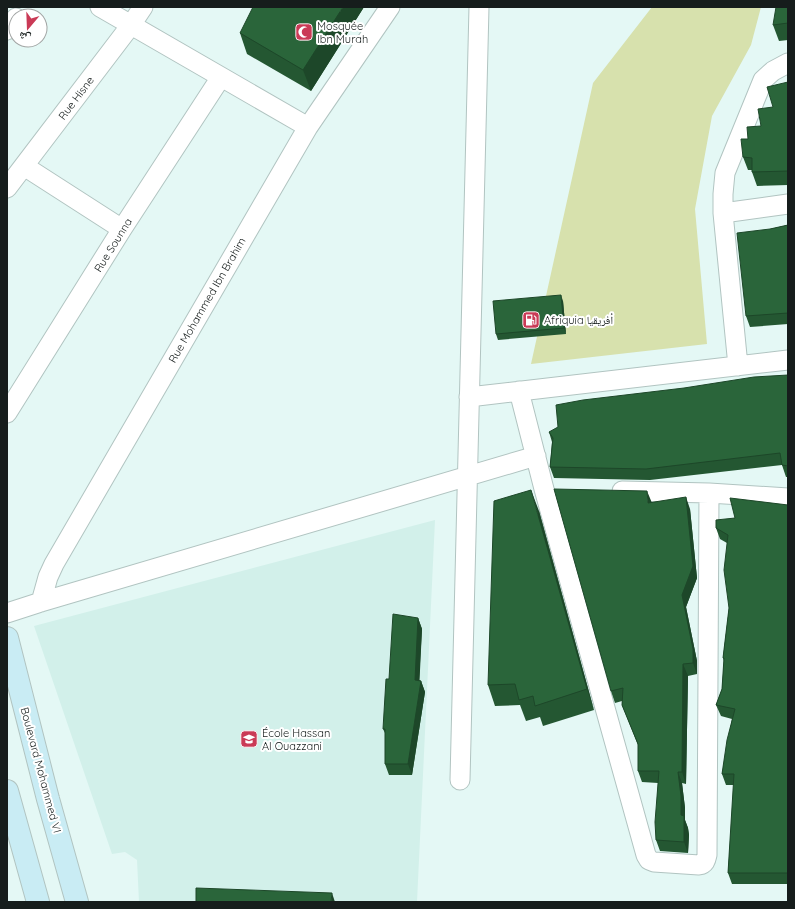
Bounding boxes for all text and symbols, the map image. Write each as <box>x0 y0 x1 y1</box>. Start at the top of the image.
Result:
north arrow <box>8 8 48 48</box>
place label: Mosquée Ibn Murah <box>317 19 368 46</box>
mosque icon: Mosquée Ibn Murah <box>294 22 314 42</box>
text: ش <box>17 28 33 46</box>
street label: Rue Hisne <box>55 74 97 122</box>
street label: Rue Sounna <box>91 215 135 275</box>
street label: Rue Mohammed Ibn Brahim <box>165 235 249 365</box>
fuel station icon: Afriquia أفريقيا <box>521 310 541 330</box>
place label: Afriquia أفريقيا <box>544 313 613 327</box>
street label: Boulevard Mohammed VI <box>17 706 65 834</box>
place label: École Hassan Al Ouazzani <box>262 726 330 753</box>
school or university icon: École Hassan Al Ouazzani <box>239 729 259 749</box>

